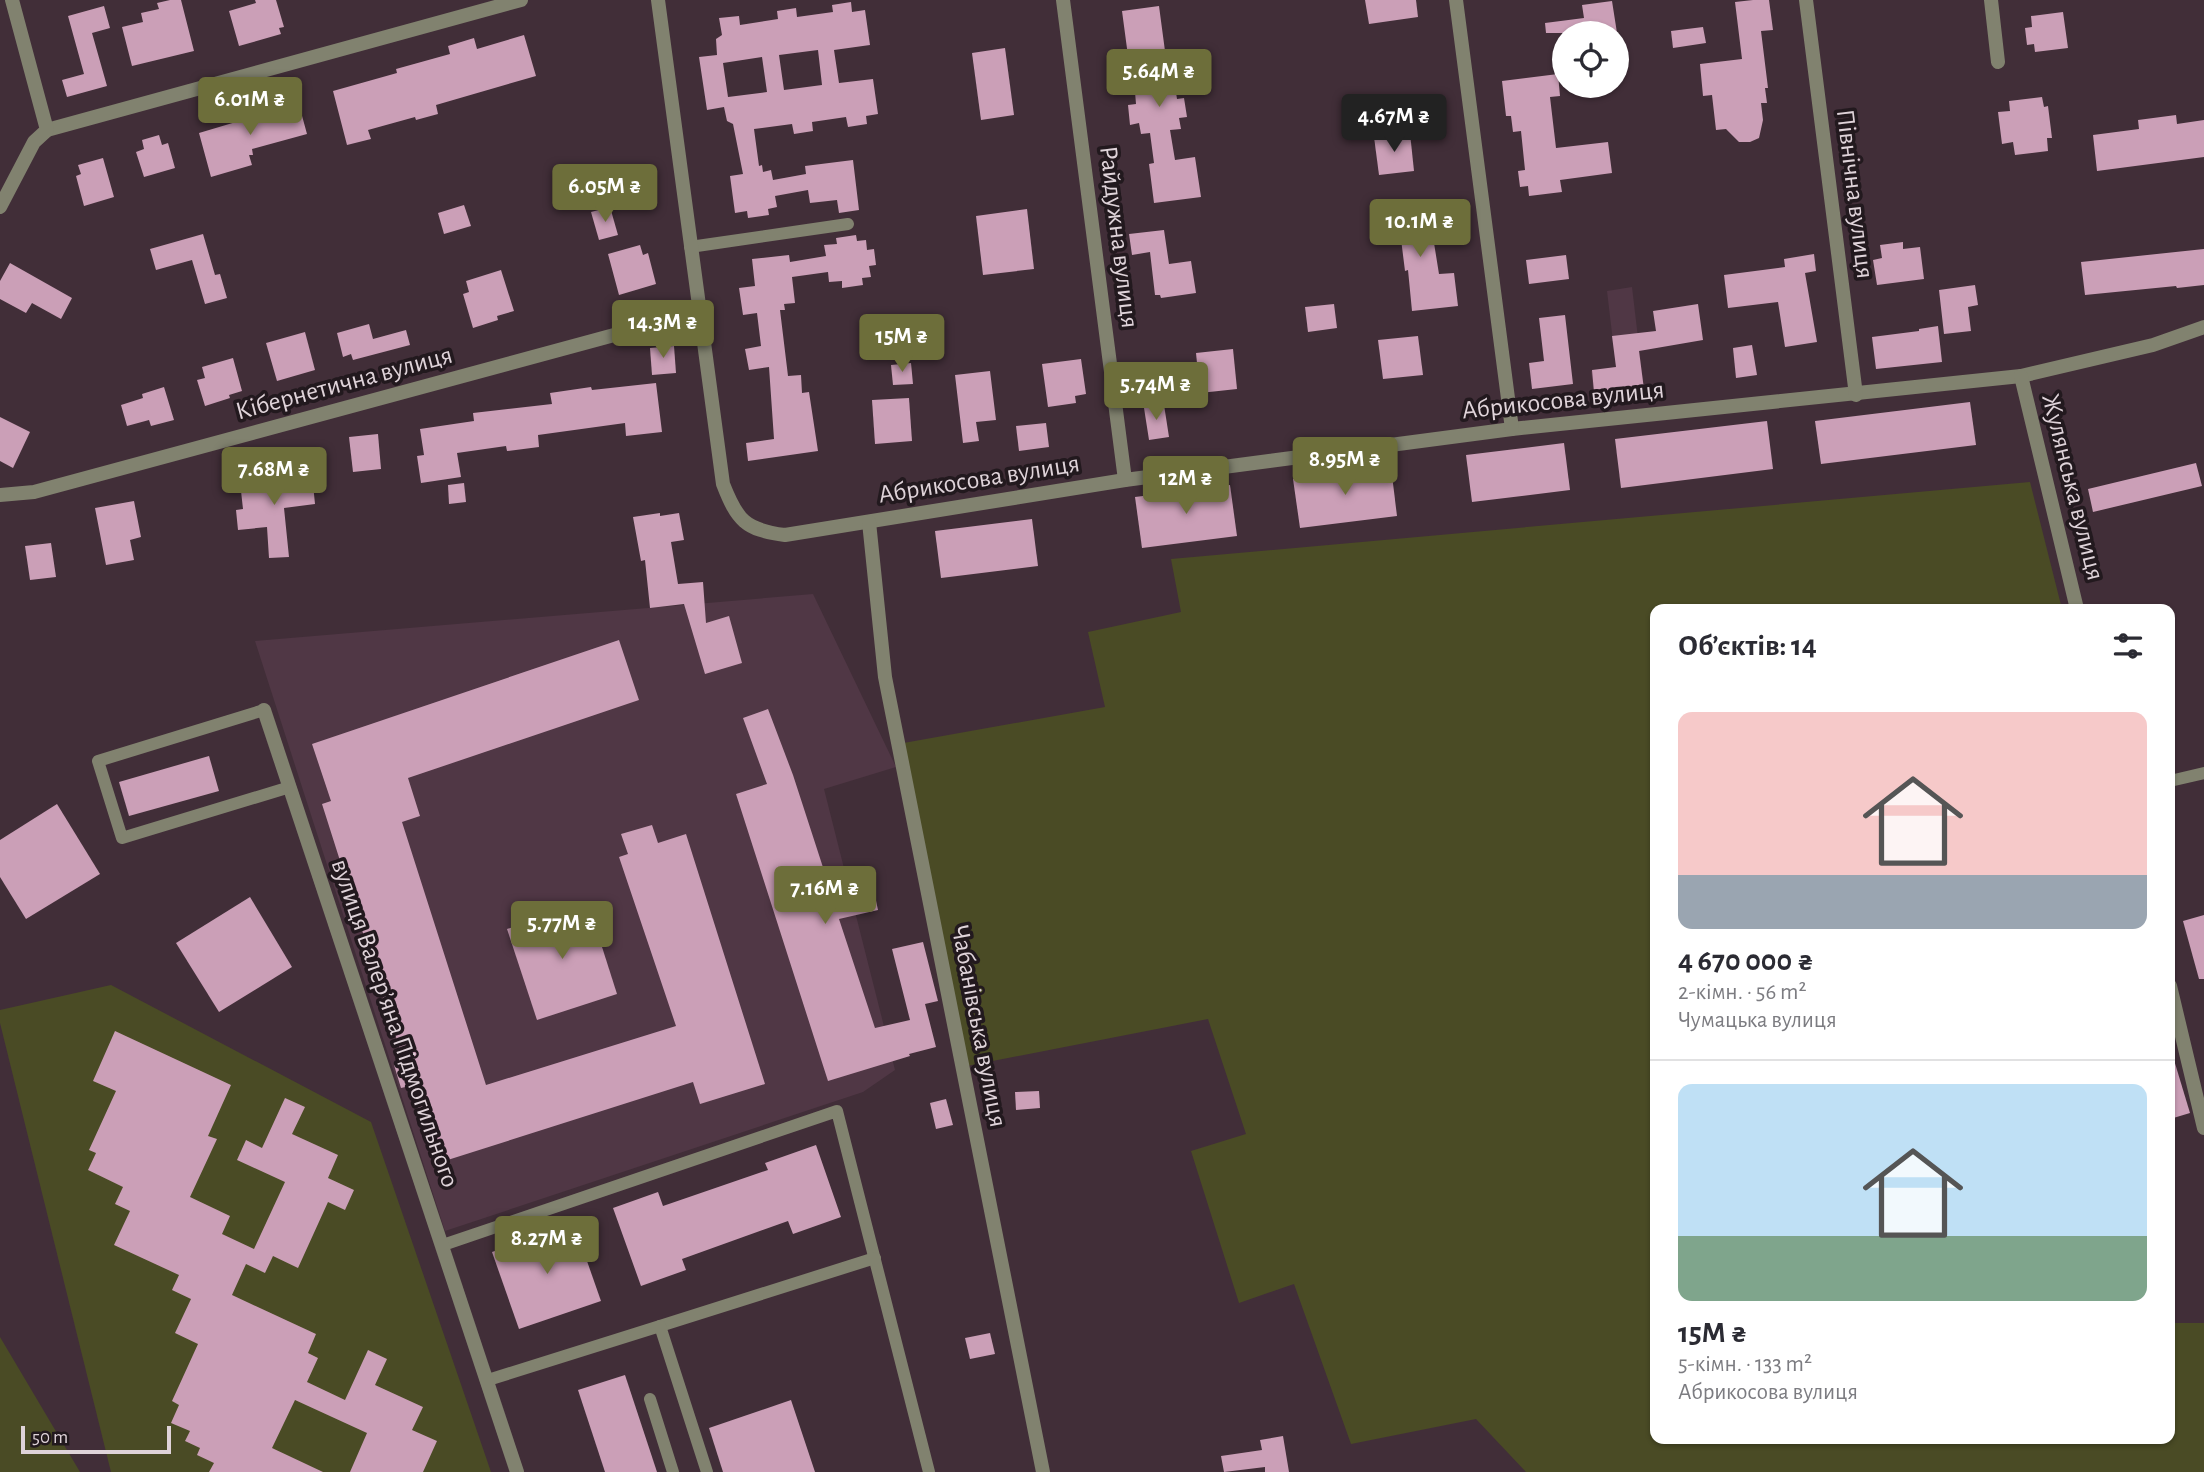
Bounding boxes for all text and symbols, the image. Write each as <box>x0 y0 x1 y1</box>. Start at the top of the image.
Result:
map controls <box>1552 21 1629 98</box>
button: locate <box>1552 21 1629 98</box>
pin: 5.64M ₴ <box>1094 50 1224 109</box>
text: 5.64M ₴ <box>1123 60 1195 83</box>
pin: 6.01M ₴ <box>185 78 315 137</box>
text: 6.01M ₴ <box>214 88 286 111</box>
pin: 4.67M ₴ <box>1329 94 1459 154</box>
text: 4.67M ₴ <box>1358 105 1430 128</box>
street label: Північна вулиця <box>1832 108 1878 280</box>
street label: Райдужна вулиця <box>1095 144 1143 330</box>
pin: 6.05M ₴ <box>540 164 670 224</box>
text: 6.05M ₴ <box>568 175 642 198</box>
pin: 10.1M ₴ <box>1355 200 1485 259</box>
text: 10.1M ₴ <box>1386 210 1454 233</box>
pin: 14.3M ₴ <box>598 300 728 360</box>
text: 14.3M ₴ <box>628 311 698 334</box>
pin: 15M ₴ <box>853 314 951 374</box>
text: 15M ₴ <box>875 325 929 348</box>
street label: Кібернетична вулиця <box>233 342 455 424</box>
pin: 5.74M ₴ <box>1091 362 1221 422</box>
text: 5.74M ₴ <box>1120 373 1192 396</box>
street label: Абрикосова вулиця <box>1460 376 1666 424</box>
street label: Жулянська вулиця <box>2037 391 2109 583</box>
pin: 8.95M ₴ <box>1280 438 1410 497</box>
pin: 7.68M ₴ <box>209 448 339 507</box>
text: 8.95M ₴ <box>1309 448 1381 471</box>
street label: Абрикосова вулиця <box>876 450 1082 508</box>
pin: 12M ₴ <box>1137 456 1235 516</box>
text: 7.68M ₴ <box>238 458 310 481</box>
text: 12M ₴ <box>1159 467 1213 490</box>
icon: filters <box>2109 627 2147 665</box>
text: Об’єктів: 14 <box>1678 631 1817 661</box>
icon: home <box>1850 758 1976 884</box>
street label: вулиця Валерʼяна Підмогильного <box>327 856 463 1190</box>
pin: 7.16M ₴ <box>760 866 890 926</box>
text: 7.16M ₴ <box>790 877 860 900</box>
pin: 5.77M ₴ <box>497 902 627 961</box>
text: 5.77M ₴ <box>527 912 597 935</box>
street label: Чабанівська вулиця <box>947 923 1011 1129</box>
text: 4 670 000 ₴ <box>1678 946 1814 976</box>
text: 2-кімн. · 56 m² <box>1678 981 1806 1004</box>
text: Чумацька вулиця <box>1678 1009 1837 1032</box>
icon: home <box>1850 1130 1976 1256</box>
pin: 8.27M ₴ <box>482 1216 612 1276</box>
text: 8.27M ₴ <box>511 1227 583 1250</box>
text: 15M ₴ <box>1678 1318 1748 1348</box>
text: 5-кімн. · 133 m² <box>1678 1353 1812 1376</box>
text: Абрикосова вулиця <box>1678 1381 1858 1404</box>
scale bar <box>21 1423 172 1455</box>
text: 50 m <box>32 1428 68 1447</box>

